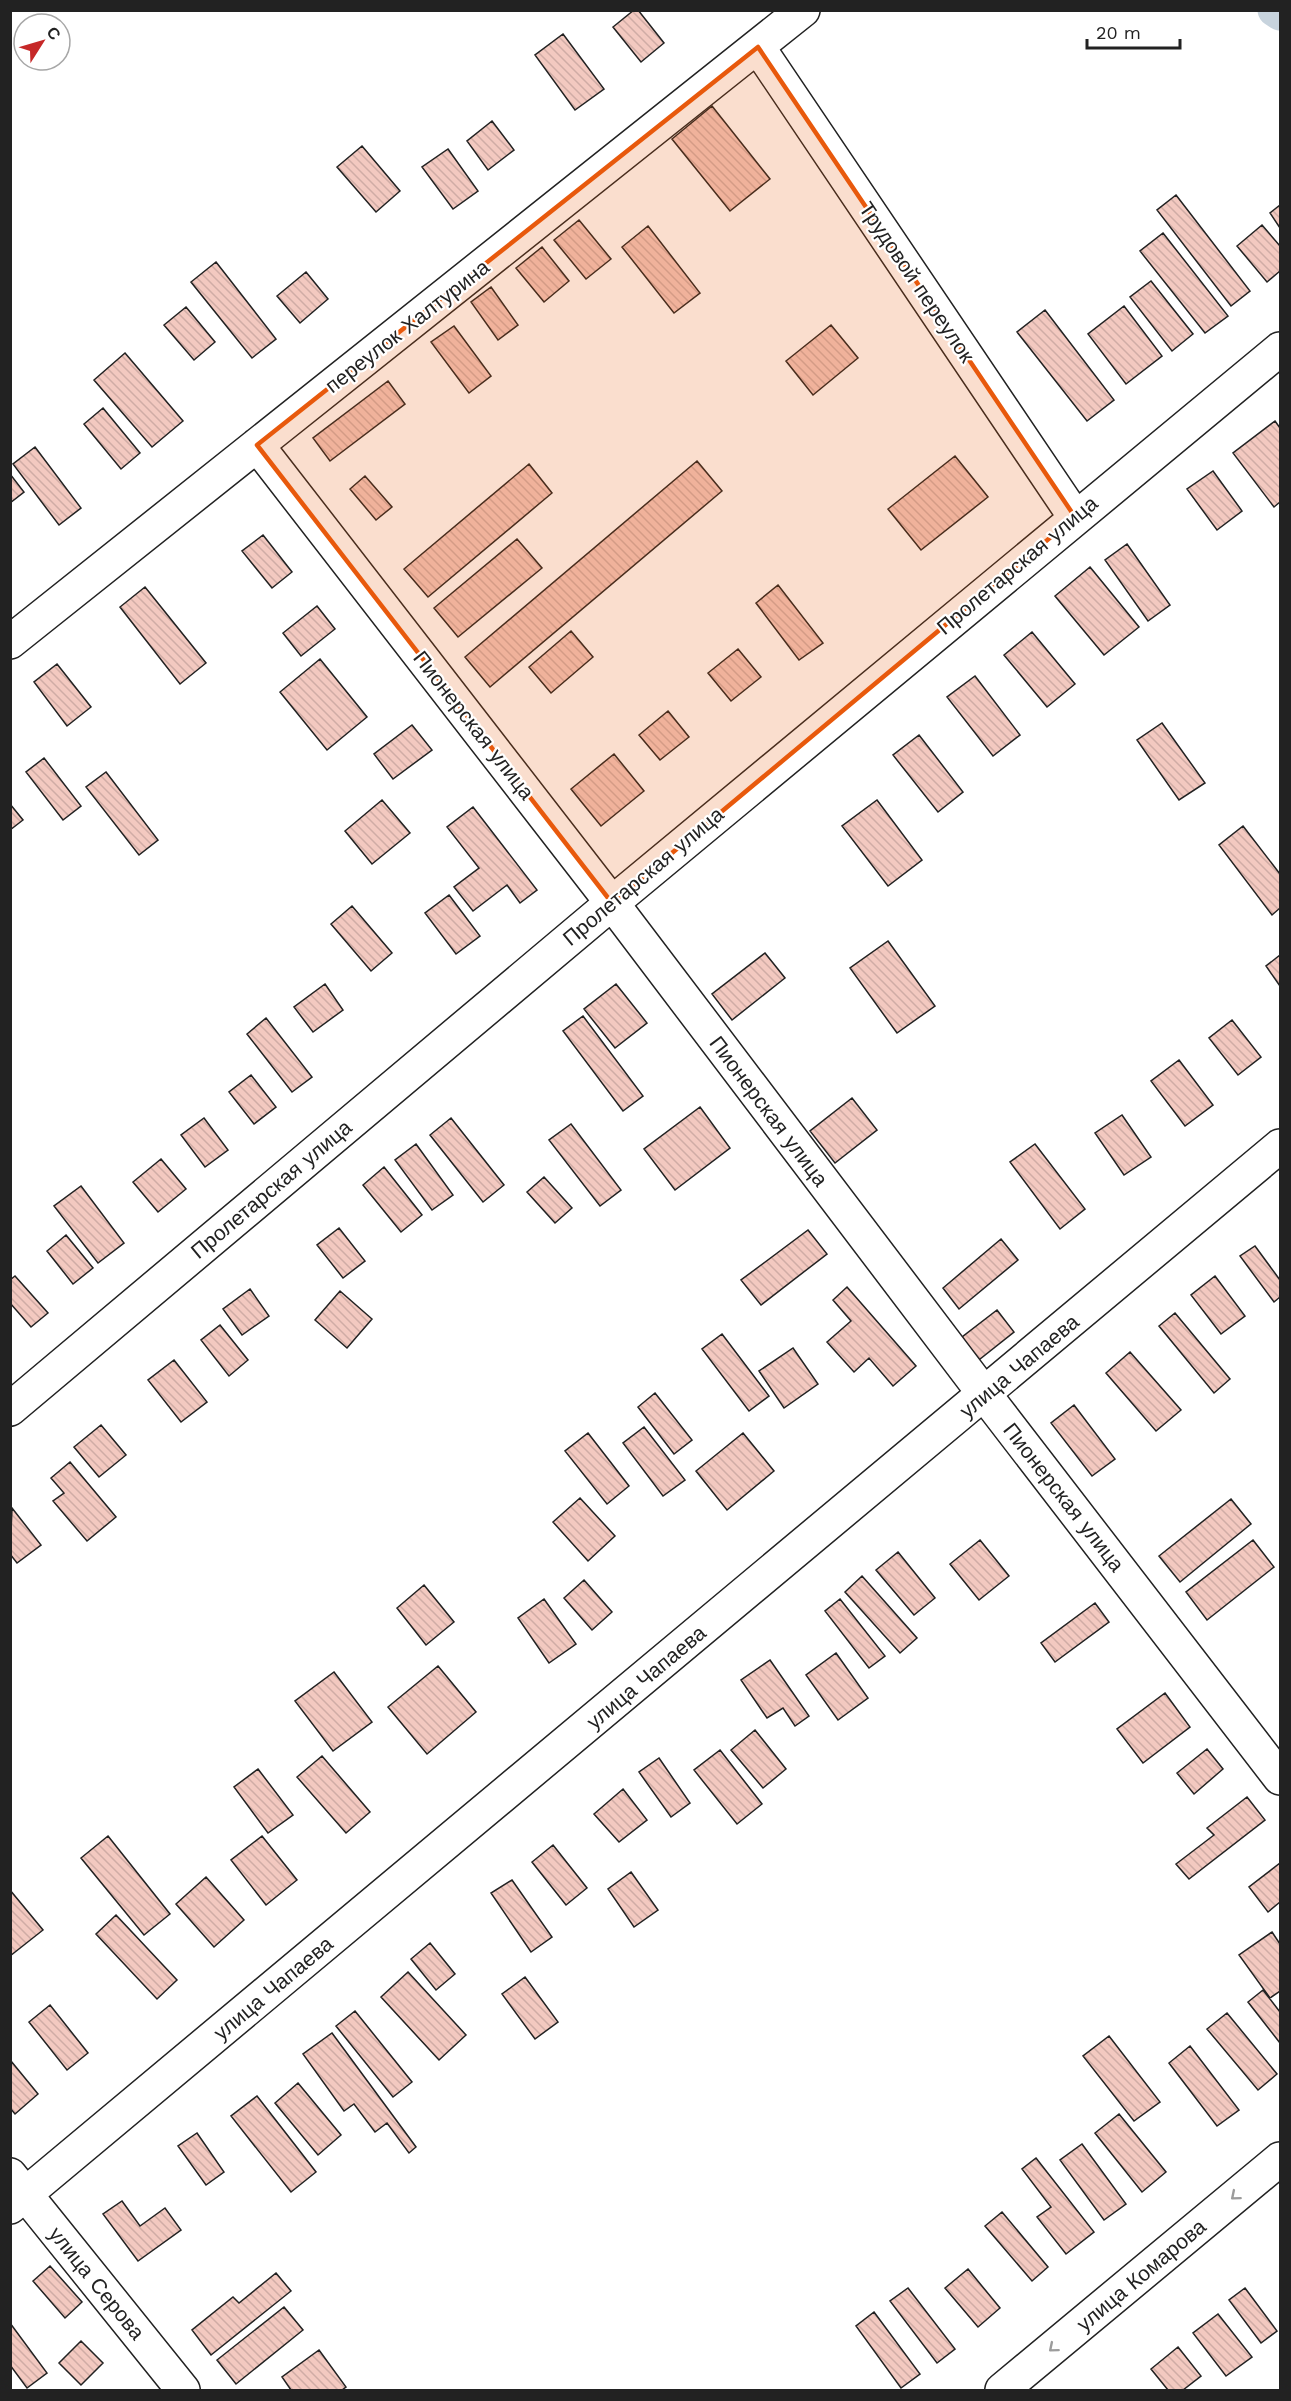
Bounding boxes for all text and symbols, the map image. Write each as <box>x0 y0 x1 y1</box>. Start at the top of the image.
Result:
north arrow <box>12 12 72 72</box>
scale bar <box>1087 12 1180 50</box>
text: 20 m <box>1096 22 1141 43</box>
text: С <box>43 23 65 44</box>
street label: Трудовой переулок <box>854 197 980 368</box>
street label: переулок Халтурина <box>320 254 494 398</box>
street label: Пролетарская улица <box>932 490 1103 640</box>
street label: Пионерская улица <box>408 646 540 804</box>
street label: Пролетарская улица <box>558 801 729 951</box>
street label: Пионерская улица <box>704 1031 834 1191</box>
street label: Пролетарская улица <box>186 1114 357 1264</box>
street label: улица Чапаева <box>954 1309 1084 1423</box>
street label: Пионерская улица <box>998 1418 1130 1576</box>
street label: улица Чапаева <box>581 1620 711 1734</box>
street label: улица Чапаева <box>208 1931 338 2045</box>
one-way arrow <box>1231 2189 1242 2200</box>
street label: улица Комарова <box>1071 2214 1211 2336</box>
street label: улица Серова <box>44 2222 150 2345</box>
one-way arrow <box>1049 2340 1060 2351</box>

